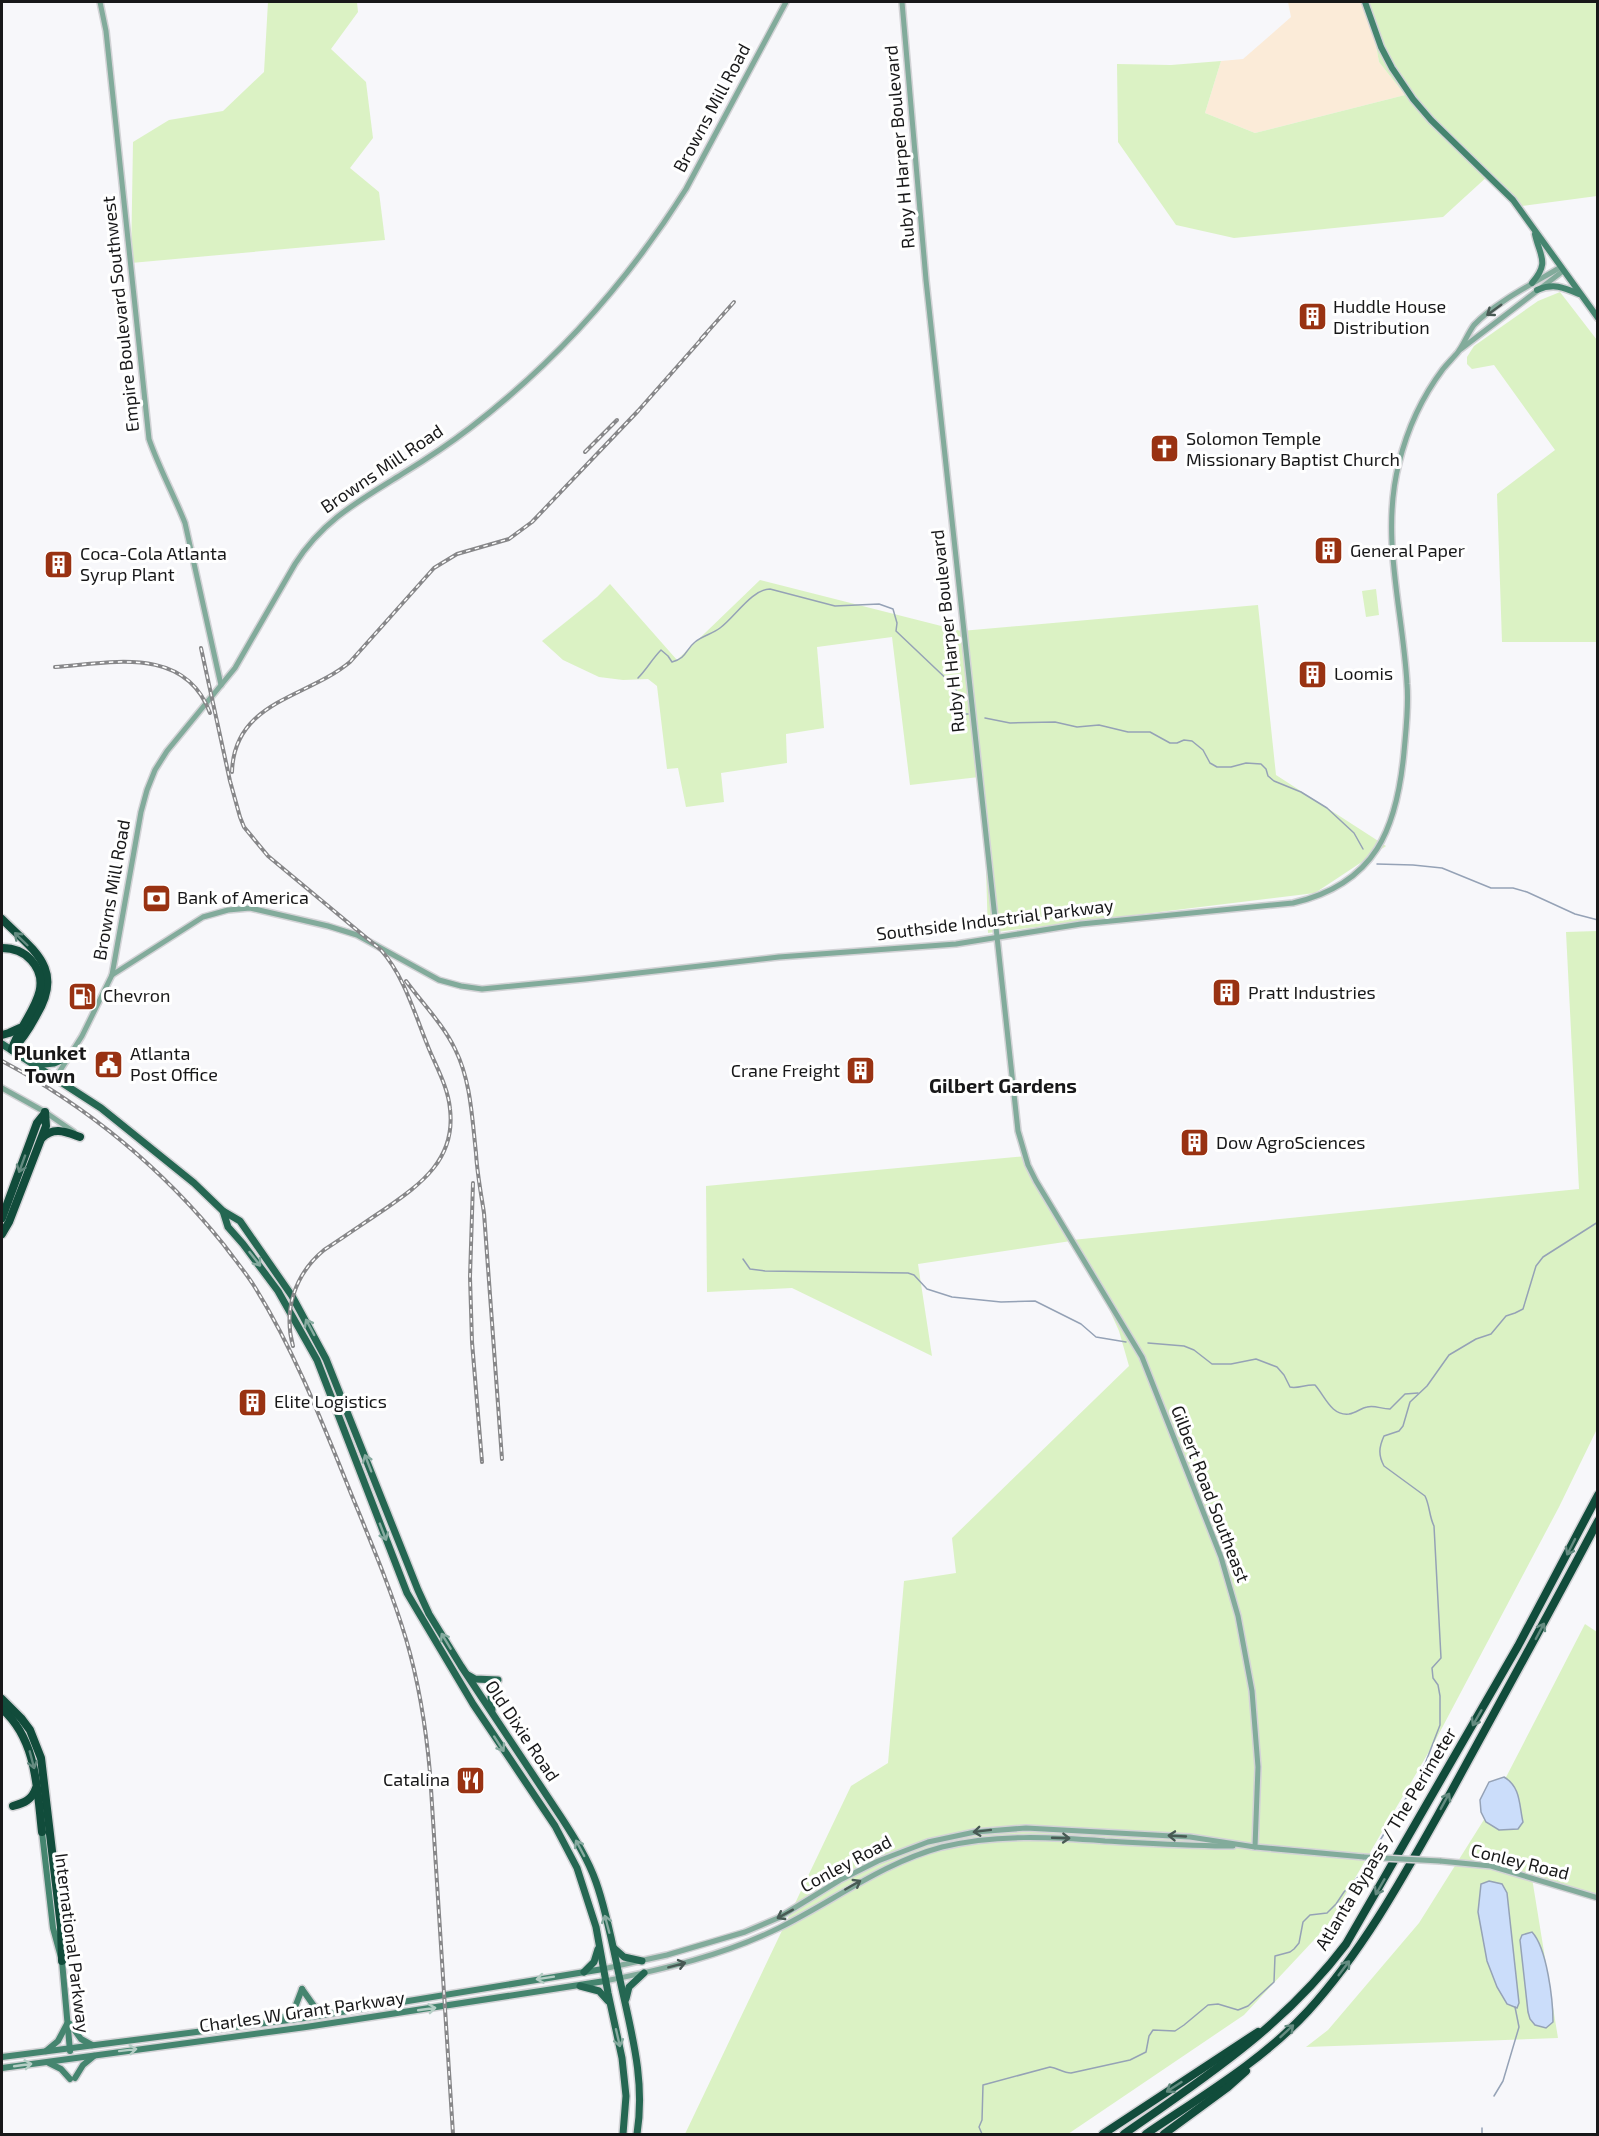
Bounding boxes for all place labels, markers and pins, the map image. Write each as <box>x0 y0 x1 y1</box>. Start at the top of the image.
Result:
place label: Huddle House Distribution <box>1333 295 1446 338</box>
building icon: Huddle House Distribution <box>1296 301 1328 333</box>
place label: Solomon Temple Missionary Baptist Church <box>1186 427 1400 470</box>
church icon: Solomon Temple Missionary Baptist Church <box>1149 433 1181 465</box>
building icon: General Paper <box>1313 535 1345 567</box>
place label: General Paper <box>1350 539 1465 561</box>
place label: Coca-Cola Atlanta Syrup Plant <box>80 542 227 585</box>
building icon: Coca-Cola Atlanta Syrup Plant <box>43 548 75 580</box>
building icon: Loomis <box>1297 658 1329 690</box>
place label: Loomis <box>1334 662 1393 684</box>
bank icon: Bank of America <box>140 882 172 914</box>
place label: Bank of America <box>177 886 309 908</box>
building icon: Pratt Industries <box>1211 977 1243 1009</box>
fuel station icon: Chevron <box>66 980 98 1012</box>
place label: Pratt Industries <box>1248 981 1376 1003</box>
place label: Chevron <box>103 984 171 1006</box>
place label: Atlanta Post Office <box>130 1042 218 1085</box>
public building icon: Atlanta Post Office <box>93 1048 125 1080</box>
building icon: Crane Freight <box>845 1055 877 1087</box>
place label: Crane Freight <box>731 1059 840 1081</box>
building icon: Dow AgroSciences <box>1179 1127 1211 1159</box>
place label: Dow AgroSciences <box>1216 1131 1365 1153</box>
building icon: Elite Logistics <box>237 1386 269 1418</box>
place label: Elite Logistics <box>274 1390 387 1412</box>
restaurant icon: Catalina <box>455 1764 487 1796</box>
place label: Catalina <box>383 1768 450 1790</box>

